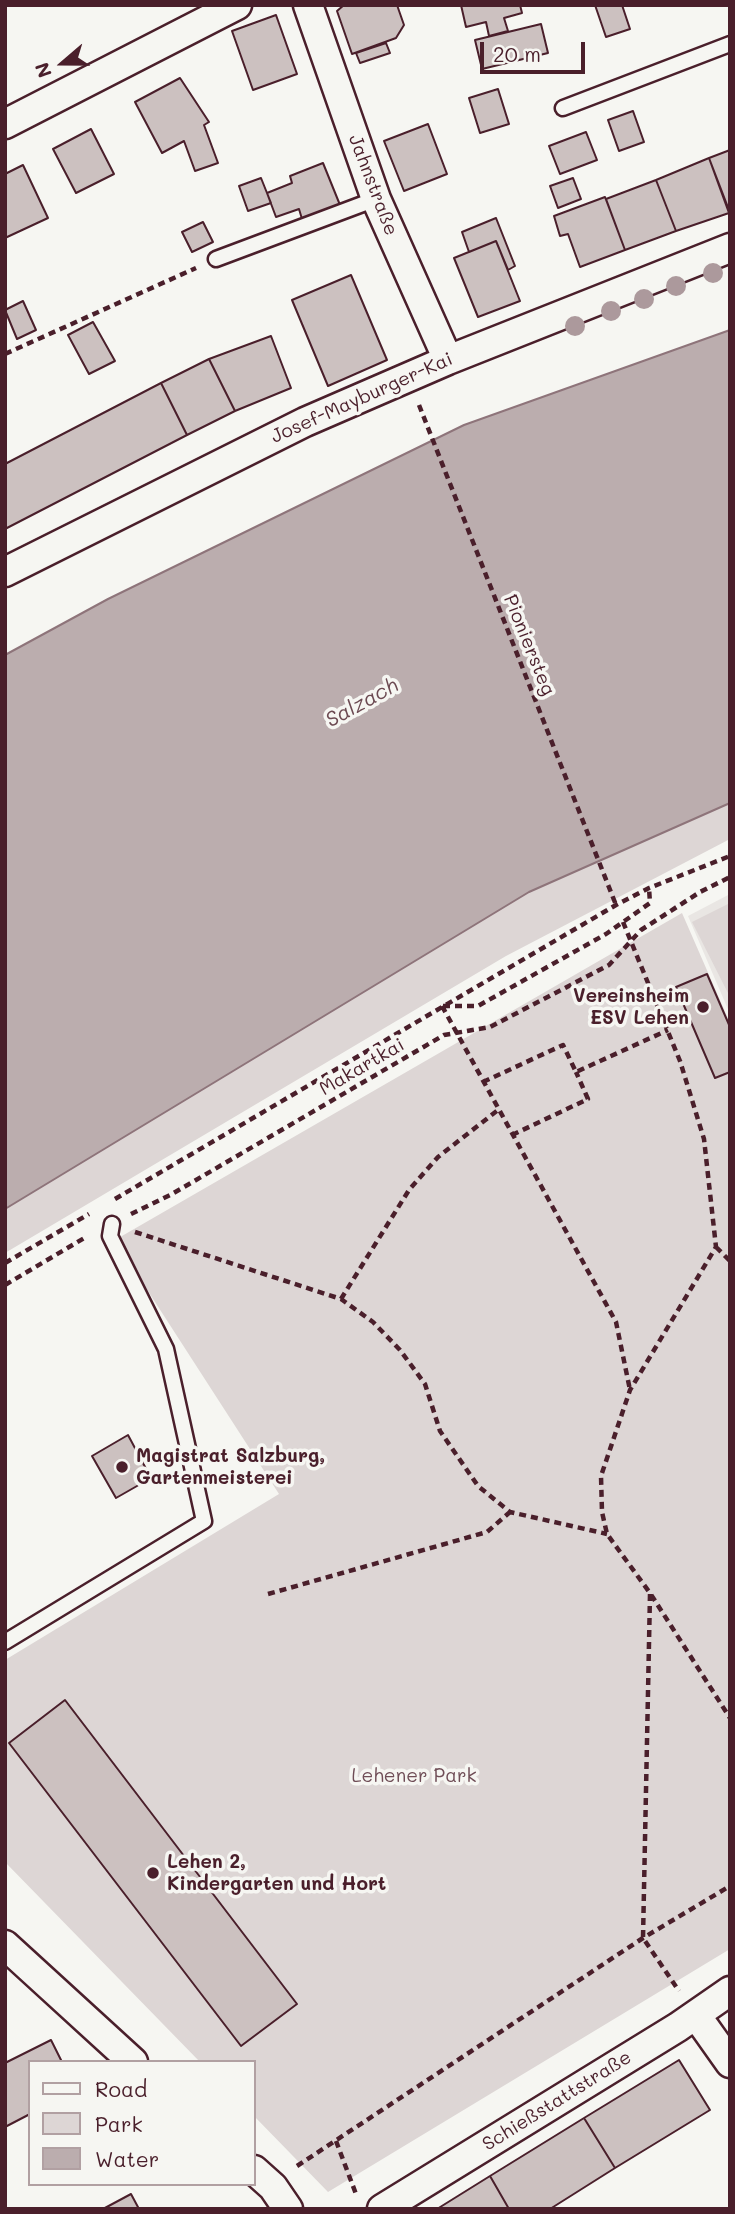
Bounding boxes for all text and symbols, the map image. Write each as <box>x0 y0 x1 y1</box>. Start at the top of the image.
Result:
north arrow <box>28 28 98 98</box>
scale bar <box>483 28 588 72</box>
text: 20 m <box>493 40 541 67</box>
text: N <box>29 59 57 81</box>
street label: Jahnstraße <box>343 131 403 239</box>
street label: Josef-Mayburger-Kai <box>268 348 456 448</box>
street label: Pioniersteg <box>498 591 560 699</box>
water label: Salzach <box>321 673 403 733</box>
place label: Vereinsheim ESV Lehen <box>573 985 689 1029</box>
marker: Vereinsheim ESV Lehen <box>695 999 711 1015</box>
street label: Makartkai <box>315 1033 409 1101</box>
place label: Magistrat Salzburg, Gartenmeisterei <box>136 1445 325 1489</box>
marker: Magistrat Salzburg, Gartenmeisterei <box>114 1459 130 1475</box>
park label: Lehener Park <box>351 1765 477 1787</box>
place label: Lehen 2, Kindergarten und Hort <box>167 1851 386 1895</box>
marker: Lehen 2, Kindergarten und Hort <box>145 1865 161 1881</box>
street label: Schießstattstraße <box>478 2046 636 2156</box>
legend <box>28 2060 256 2186</box>
text: Road <box>95 2075 147 2102</box>
text: Park <box>95 2110 143 2137</box>
text: Water <box>95 2145 159 2172</box>

